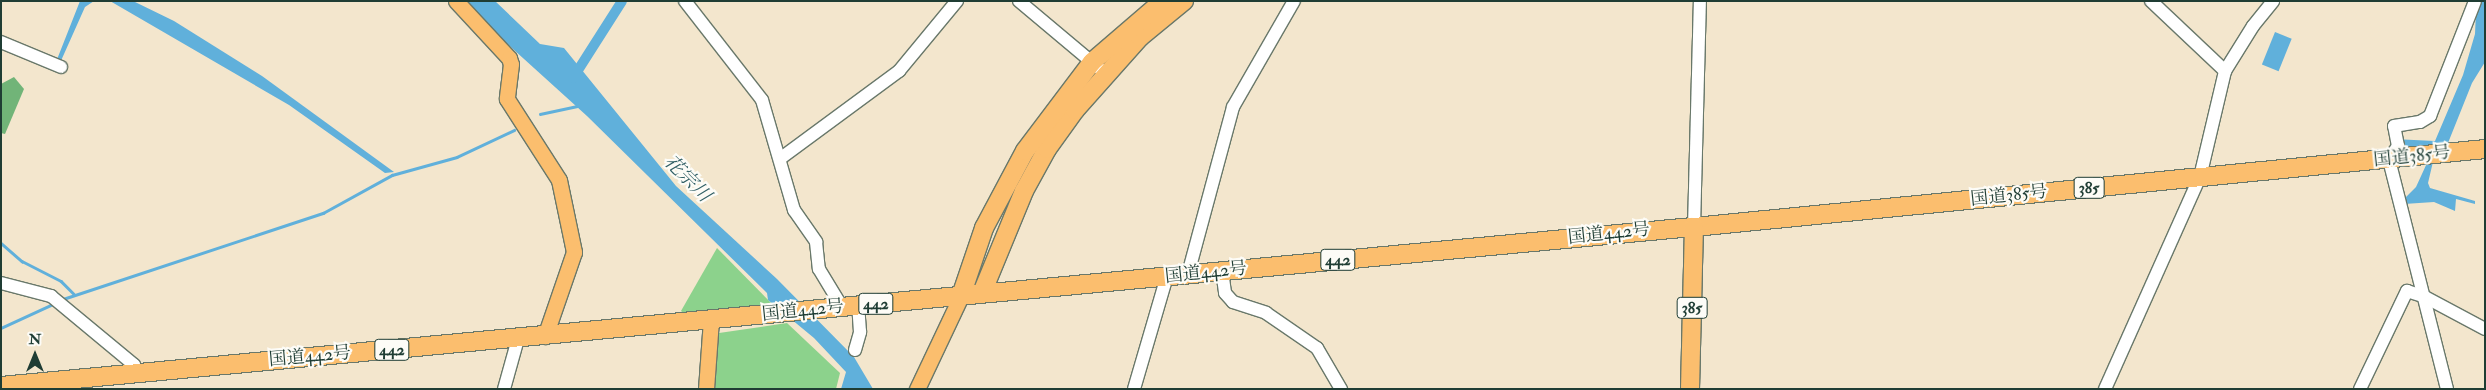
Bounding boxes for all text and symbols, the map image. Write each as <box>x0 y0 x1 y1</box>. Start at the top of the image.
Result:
street label: 国道385号 <box>2372 142 2452 172</box>
water label: 花宗川 <box>659 151 715 207</box>
road number: 385 <box>2073 174 2105 202</box>
street label: 国道385号 <box>1969 181 2049 211</box>
street label: 国道442号 <box>1567 219 1651 249</box>
road number: 442 <box>1319 246 1357 274</box>
street label: 国道442号 <box>1164 258 1248 288</box>
road number: 442 <box>857 290 895 318</box>
road number: 385 <box>1676 294 1708 322</box>
street label: 国道442号 <box>761 296 845 326</box>
north arrow <box>10 330 60 380</box>
text: N <box>29 331 41 348</box>
road number: 442 <box>373 336 411 364</box>
street label: 国道442号 <box>268 343 352 371</box>

